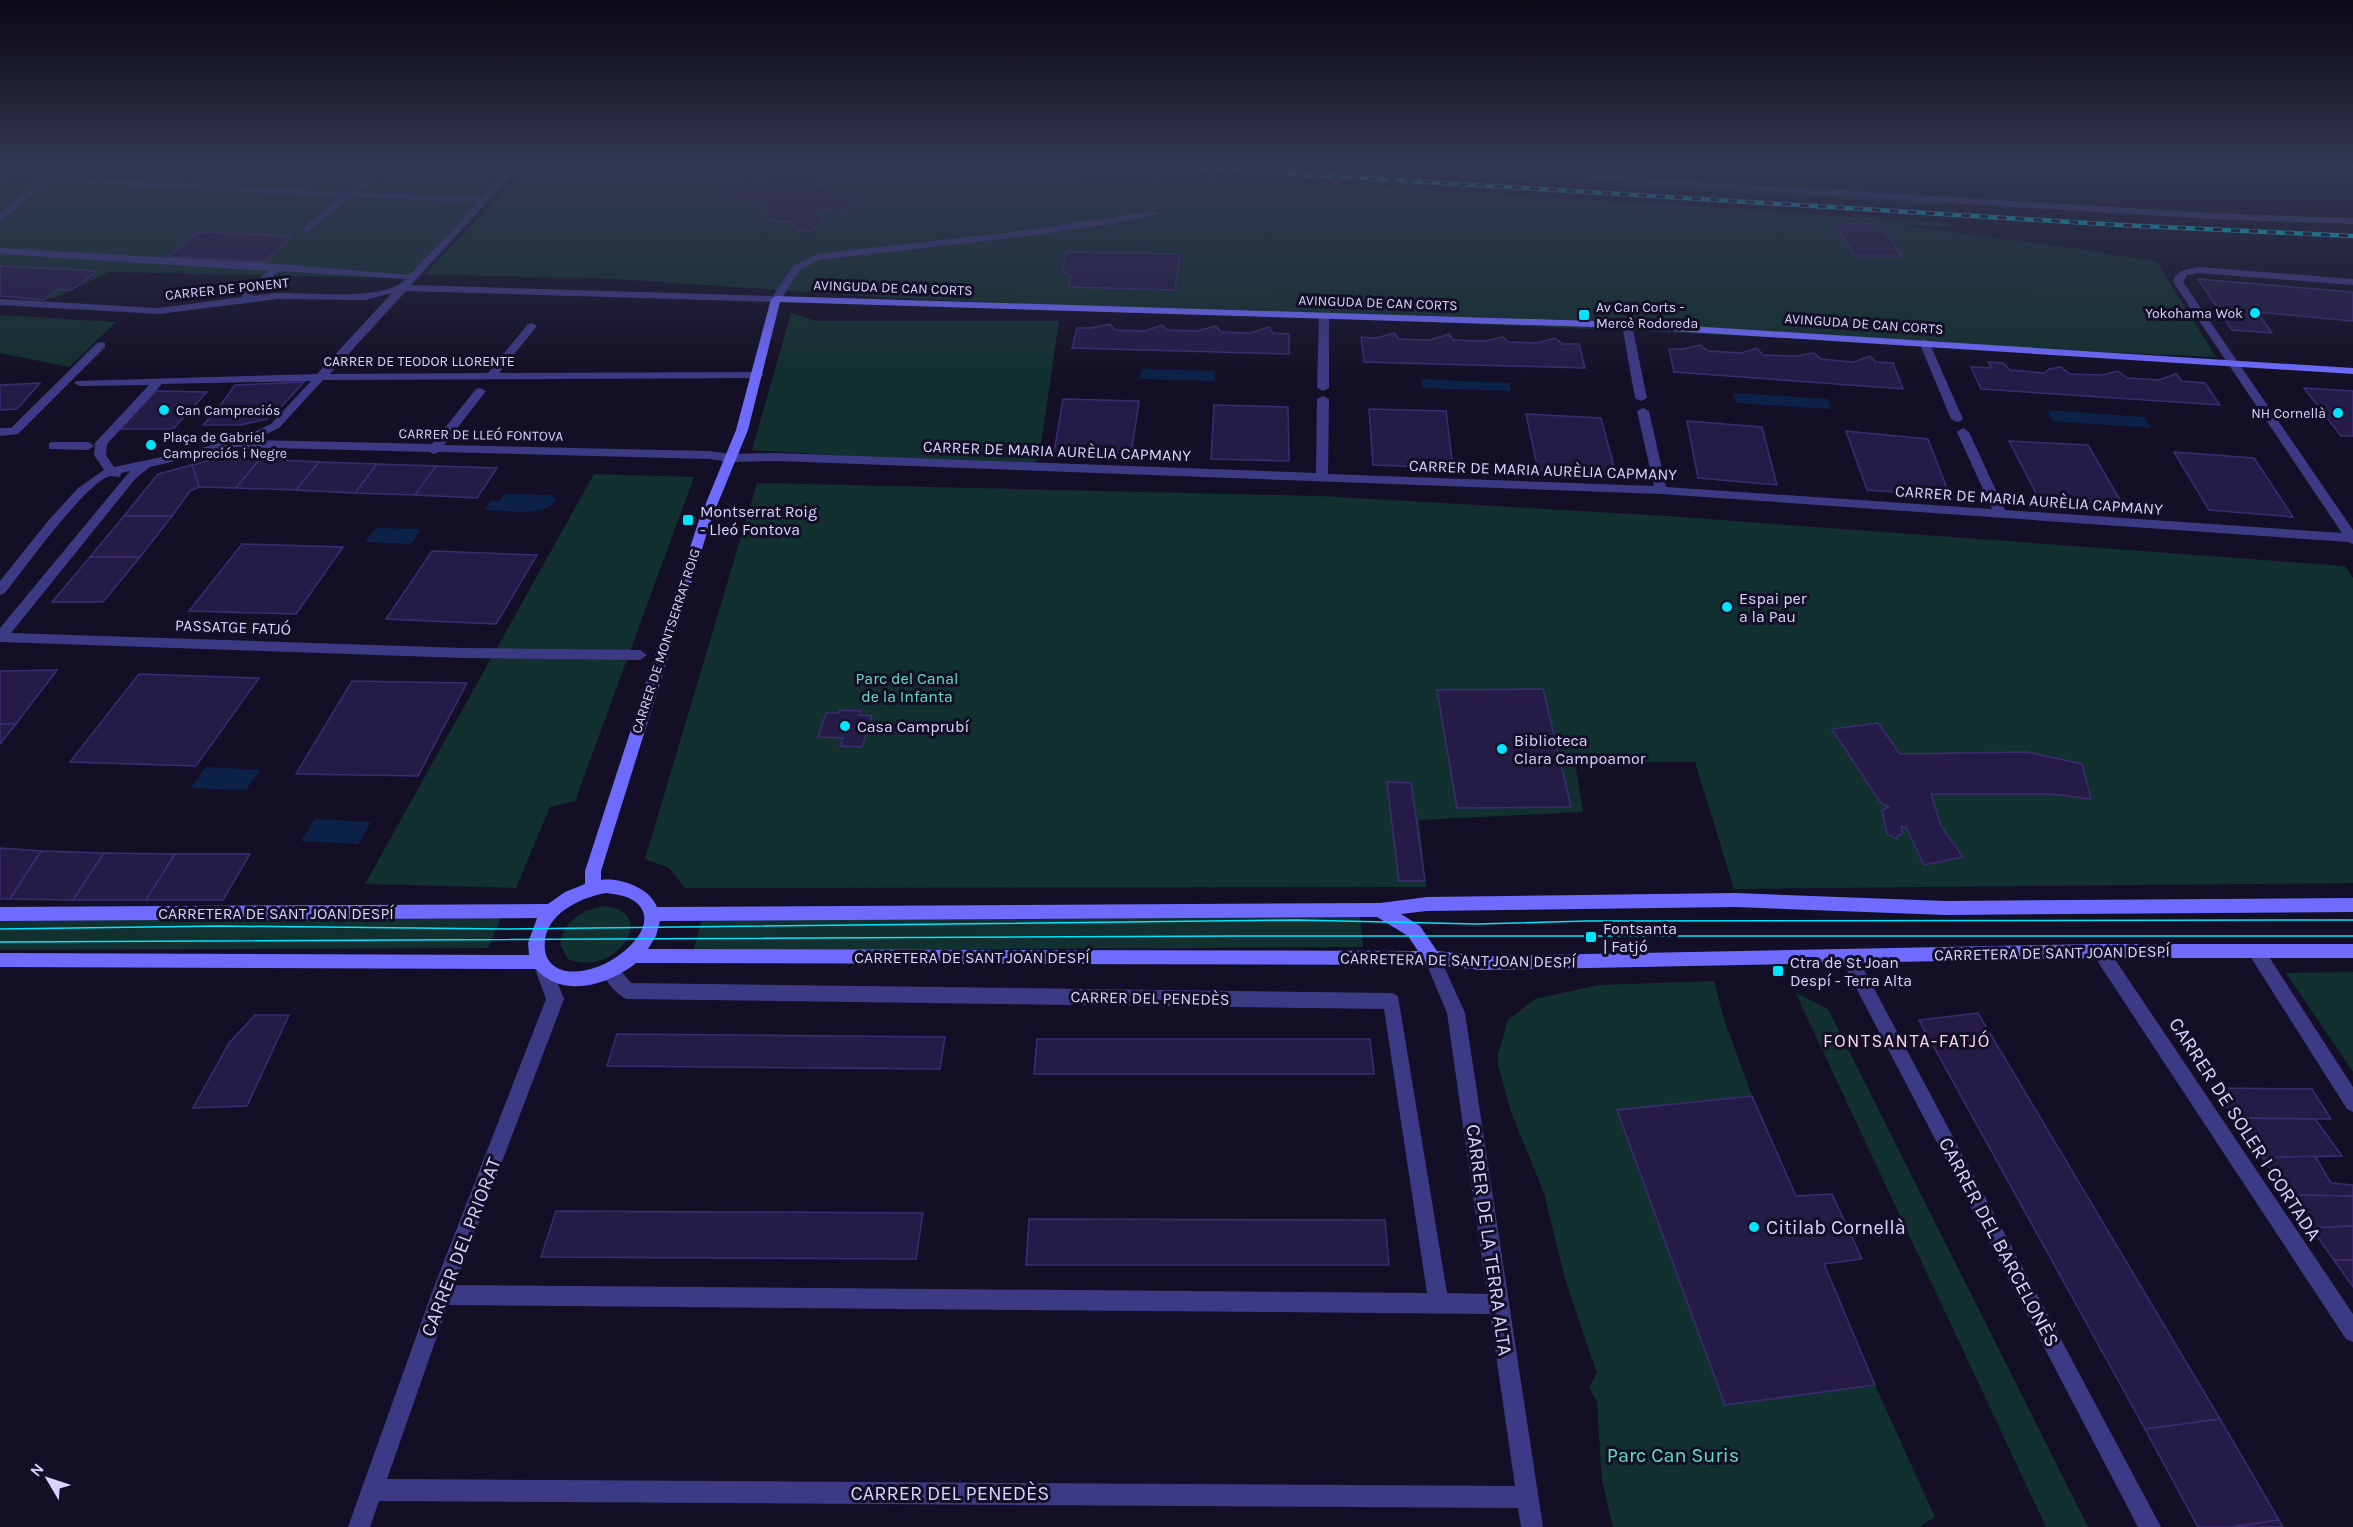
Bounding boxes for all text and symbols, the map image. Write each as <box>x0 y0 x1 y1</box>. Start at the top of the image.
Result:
street label: CARRER DE PONENT <box>164 274 290 304</box>
street label: AVINGUDA DE CAN CORTS <box>813 277 973 299</box>
street label: AVINGUDA DE CAN CORTS <box>1298 292 1458 314</box>
place label: Av Can Corts - Mercè Rodoreda <box>1596 299 1698 332</box>
place label: Yokohama Wok <box>2145 305 2243 322</box>
marker: Yokohama Wok <box>2248 306 2262 320</box>
marker: Av Can Corts - Mercè Rodoreda <box>1577 308 1591 322</box>
street label: AVINGUDA DE CAN CORTS <box>1784 310 1944 338</box>
street label: CARRER DE TEODOR LLORENTE <box>323 353 515 370</box>
place label: Can Campreciós <box>176 402 280 419</box>
marker: Can Campreciós <box>157 403 171 417</box>
place label: NH Cornellà <box>2251 405 2326 422</box>
marker: NH Cornellà <box>2331 406 2345 420</box>
street label: CARRER DE LLEÓ FONTOVA <box>399 425 563 445</box>
place label: Plaça de Gabriel Campreciós i Negre <box>163 429 287 462</box>
street label: CARRER DE MARIA AURÈLIA CAPMANY <box>923 437 1192 465</box>
marker: Plaça de Gabriel Campreciós i Negre <box>144 438 158 452</box>
street label: CARRER DE MARIA AURÈLIA CAPMANY <box>1409 456 1678 484</box>
street label: CARRER DE MARIA AURÈLIA CAPMANY <box>1895 481 2164 519</box>
place label: Montserrat Roig - Lleó Fontova <box>700 502 817 539</box>
marker: Montserrat Roig - Lleó Fontova <box>681 513 695 527</box>
street label: CARRER DE MONTSERRAT ROIG <box>628 546 704 736</box>
place label: Espai per a la Pau <box>1739 589 1807 626</box>
marker: Espai per a la Pau <box>1720 600 1734 614</box>
street label: PASSATGE FATJÓ <box>175 615 291 639</box>
park label: Parc del Canal de la Infanta <box>855 669 959 706</box>
place label: Casa Camprubí <box>857 717 970 736</box>
marker: Casa Camprubí <box>838 719 852 733</box>
place label: Biblioteca Clara Campoamor <box>1514 731 1646 768</box>
marker: Biblioteca Clara Campoamor <box>1495 742 1509 756</box>
street label: CARRETERA DE SANT JOAN DESPÍ <box>158 904 394 923</box>
place label: Fontsanta | Fatjó <box>1603 919 1677 956</box>
marker: Fontsanta | Fatjó <box>1584 930 1598 944</box>
street label: CARRETERA DE SANT JOAN DESPÍ <box>1934 941 2170 965</box>
street label: CARRETERA DE SANT JOAN DESPÍ <box>854 948 1090 967</box>
street label: CARRETERA DE SANT JOAN DESPÍ <box>1340 948 1576 972</box>
place label: Ctra de St Joan Despí - Terra Alta <box>1790 953 1912 990</box>
marker: Ctra de St Joan Despí - Terra Alta <box>1771 964 1785 978</box>
street label: CARRER DEL PENEDÈS <box>1070 987 1230 1009</box>
street label: CARRER DE SOLER I CORTADA <box>2164 1013 2326 1245</box>
district label: FONTSANTA-FATJÓ <box>1823 1029 1991 1052</box>
street label: CARRER DE LA TERRA ALTA <box>1461 1123 1517 1357</box>
street label: CARRER DEL BARCELONÈS <box>1934 1133 2065 1351</box>
street label: CARRER DEL PRIORAT <box>416 1154 506 1340</box>
place label: Citilab Cornellà <box>1766 1216 1906 1239</box>
marker: Citilab Cornellà <box>1747 1220 1761 1234</box>
park label: Parc Can Suris <box>1607 1444 1739 1467</box>
north arrow <box>18 1449 78 1509</box>
text: N <box>26 1459 48 1480</box>
street label: CARRER DEL PENEDÈS <box>851 1481 1049 1505</box>

